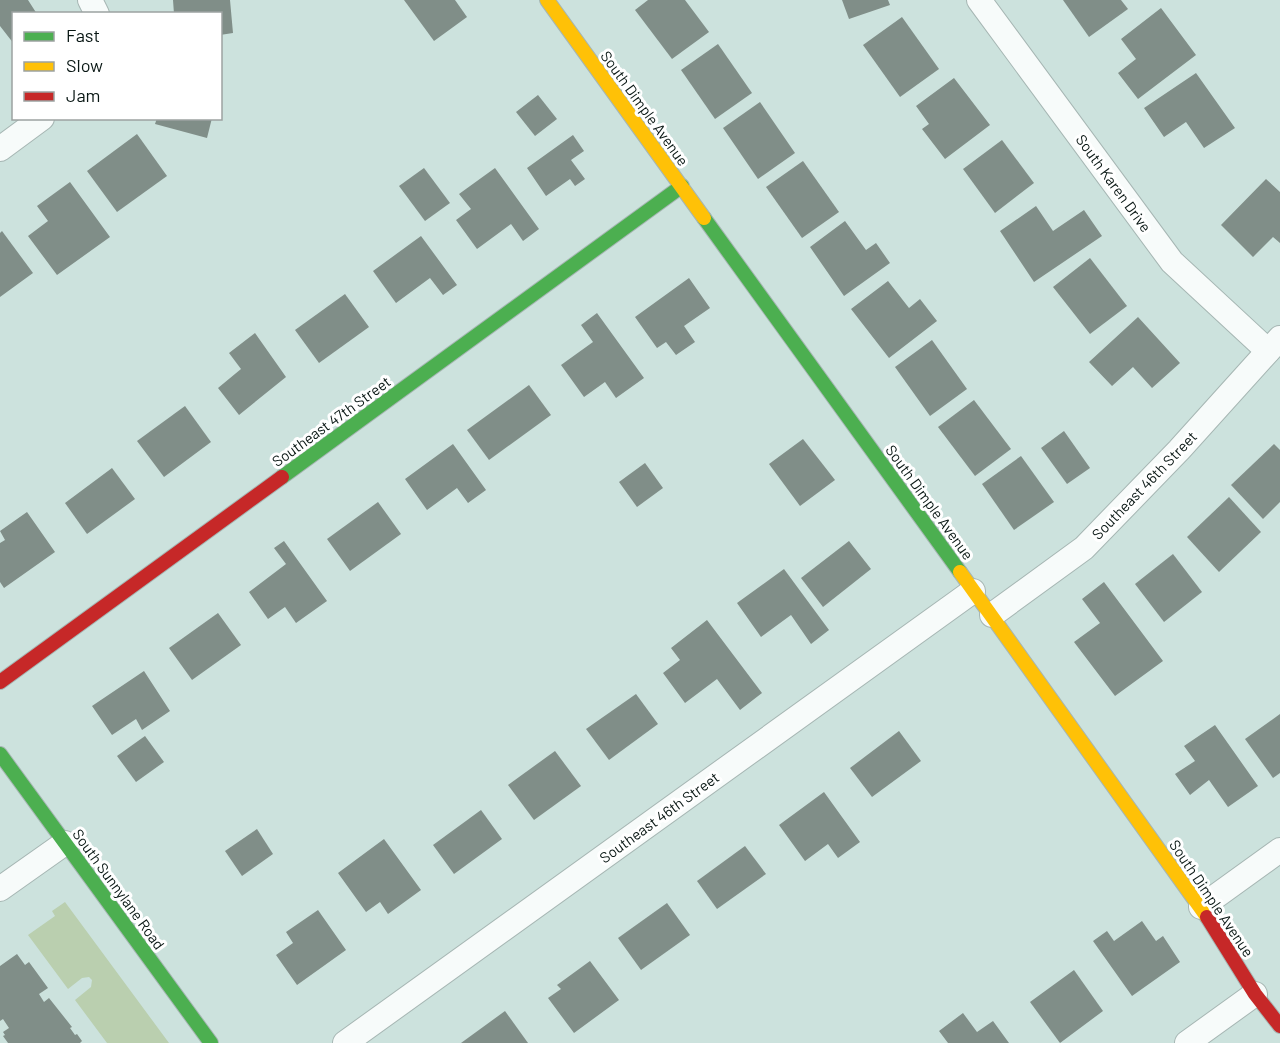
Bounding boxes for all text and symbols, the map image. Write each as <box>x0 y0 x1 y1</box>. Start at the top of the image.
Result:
legend <box>12 12 222 120</box>
text: Fast <box>66 24 100 46</box>
street label: South Dimple Avenue <box>597 47 693 169</box>
text: Slow <box>66 54 103 76</box>
text: Jam <box>66 84 100 106</box>
street label: South Karen Drive <box>1073 131 1155 235</box>
street label: Southeast 47th Street <box>268 372 394 470</box>
street label: Southeast 46th Street <box>1088 427 1200 543</box>
street label: South Dimple Avenue <box>882 441 978 563</box>
street label: Southeast 46th Street <box>596 768 722 866</box>
street label: South Sunnylane Road <box>69 825 169 953</box>
street label: South Dimple Avenue <box>1166 836 1258 960</box>

